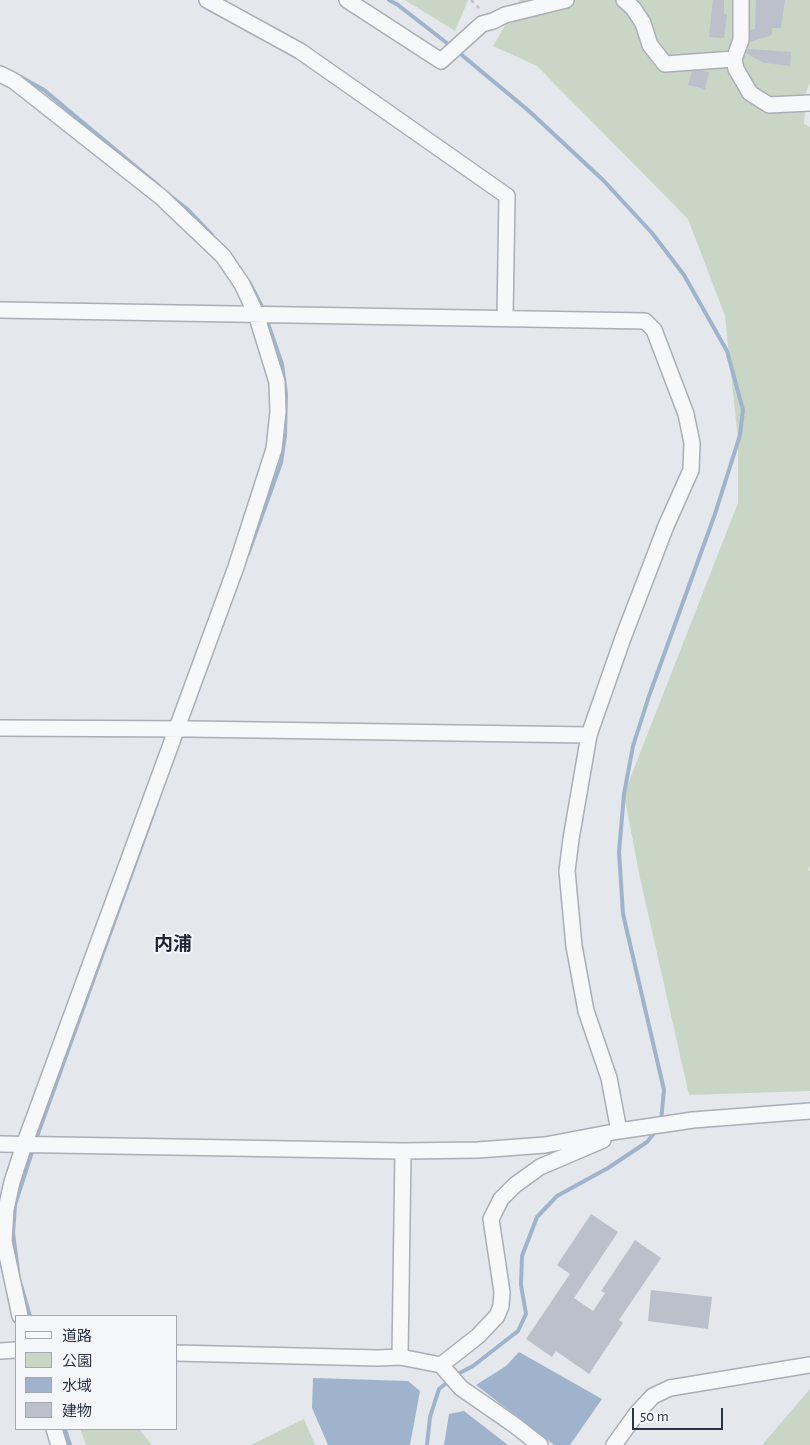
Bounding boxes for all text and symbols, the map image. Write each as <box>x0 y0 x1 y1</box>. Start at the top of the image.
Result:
district label: 内浦 <box>154 933 192 955</box>
legend <box>15 1315 178 1430</box>
text: 道路 <box>62 1329 92 1344</box>
text: 公園 <box>62 1354 92 1369</box>
text: 水域 <box>62 1379 92 1394</box>
scale bar <box>635 1398 726 1430</box>
text: 建物 <box>62 1404 92 1419</box>
text: 50 m <box>640 1409 669 1424</box>

